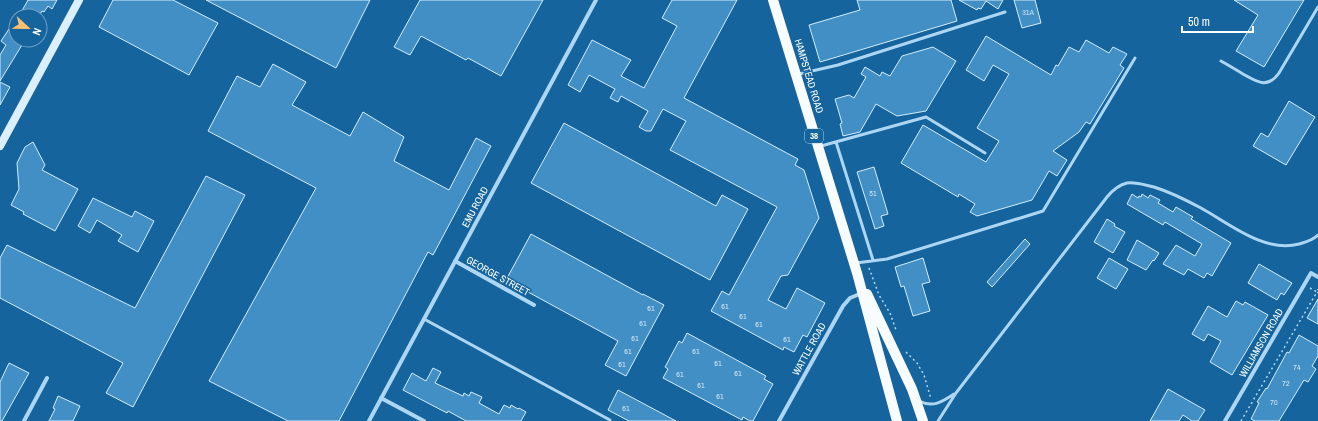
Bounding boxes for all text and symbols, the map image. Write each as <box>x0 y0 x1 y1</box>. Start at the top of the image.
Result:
house number: 31A <box>1022 7 1034 17</box>
north arrow <box>8 8 48 48</box>
scale bar <box>1182 8 1253 34</box>
text: 50 m <box>1188 14 1210 30</box>
text: N <box>30 26 45 37</box>
street label: HAMPSTEAD ROAD <box>792 37 826 115</box>
road number: 38 <box>805 129 823 143</box>
street label: EMU ROAD <box>459 184 491 230</box>
house number: 51 <box>869 188 877 198</box>
street label: GEORGE STREET <box>464 253 532 299</box>
house number: 61 <box>721 301 729 311</box>
house number: 61 <box>647 303 655 313</box>
street label: WILLIAMSON ROAD <box>1236 306 1286 380</box>
house number: 61 <box>739 311 747 321</box>
house number: 61 <box>639 318 647 328</box>
house number: 61 <box>755 319 763 329</box>
street label: WATTLE ROAD <box>789 320 829 378</box>
house number: 61 <box>631 333 639 343</box>
house number: 61 <box>783 334 791 344</box>
house number: 61 <box>624 346 632 356</box>
house number: 61 <box>692 346 700 356</box>
house number: 61 <box>714 358 722 368</box>
house number: 61 <box>618 359 626 369</box>
house number: 74 <box>1293 362 1301 372</box>
house number: 61 <box>734 368 742 378</box>
house number: 61 <box>676 369 684 379</box>
house number: 72 <box>1282 378 1290 388</box>
house number: 61 <box>697 380 705 390</box>
house number: 61 <box>716 391 724 401</box>
house number: 70 <box>1270 397 1278 407</box>
house number: 61 <box>622 403 630 413</box>

